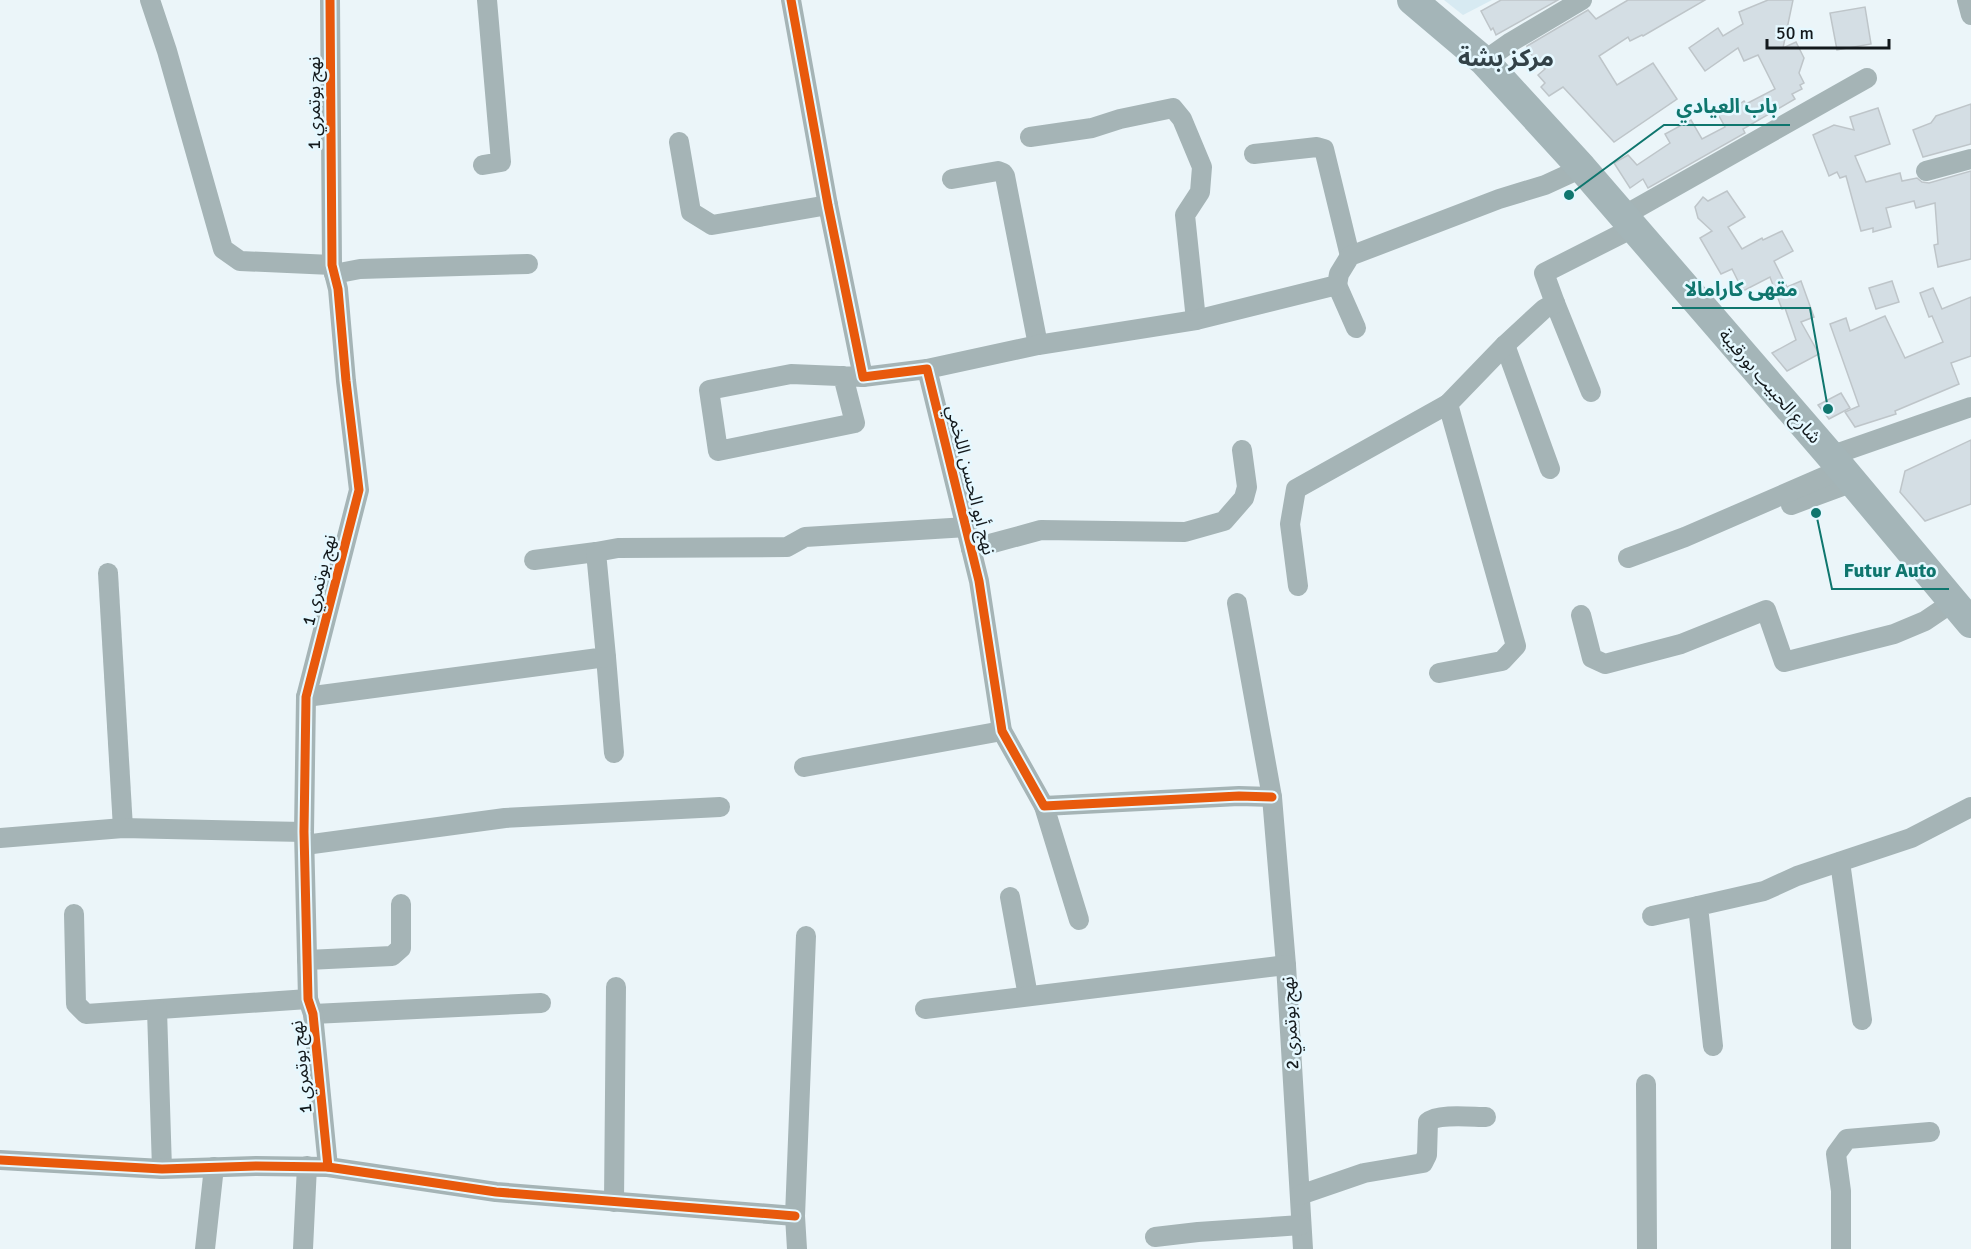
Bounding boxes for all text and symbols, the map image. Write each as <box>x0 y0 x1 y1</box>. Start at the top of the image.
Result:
scale bar <box>1767 12 1888 50</box>
text: 50 m <box>1776 22 1814 44</box>
district label: مركز بشة <box>1458 43 1554 73</box>
street label: نهج بوتمري 1 <box>303 56 327 150</box>
callout: باب العيادي <box>1664 87 1790 125</box>
text: باب العيادي <box>1676 94 1778 123</box>
callout: مقهى كارامالا <box>1672 270 1810 308</box>
text: مقهى كارامالا <box>1684 277 1798 302</box>
street label: شارع الحبيب بورقيبة <box>1712 324 1826 450</box>
street label: نهج أبو الحسن اللخمي <box>940 403 1000 558</box>
street label: نهج بوتمري 1 <box>297 532 343 628</box>
callout: Futur Auto <box>1832 551 1949 589</box>
text: Futur Auto <box>1843 558 1937 583</box>
street label: نهج بوتمري 2 <box>1277 976 1306 1070</box>
street label: نهج بوتمري 1 <box>285 1019 319 1115</box>

